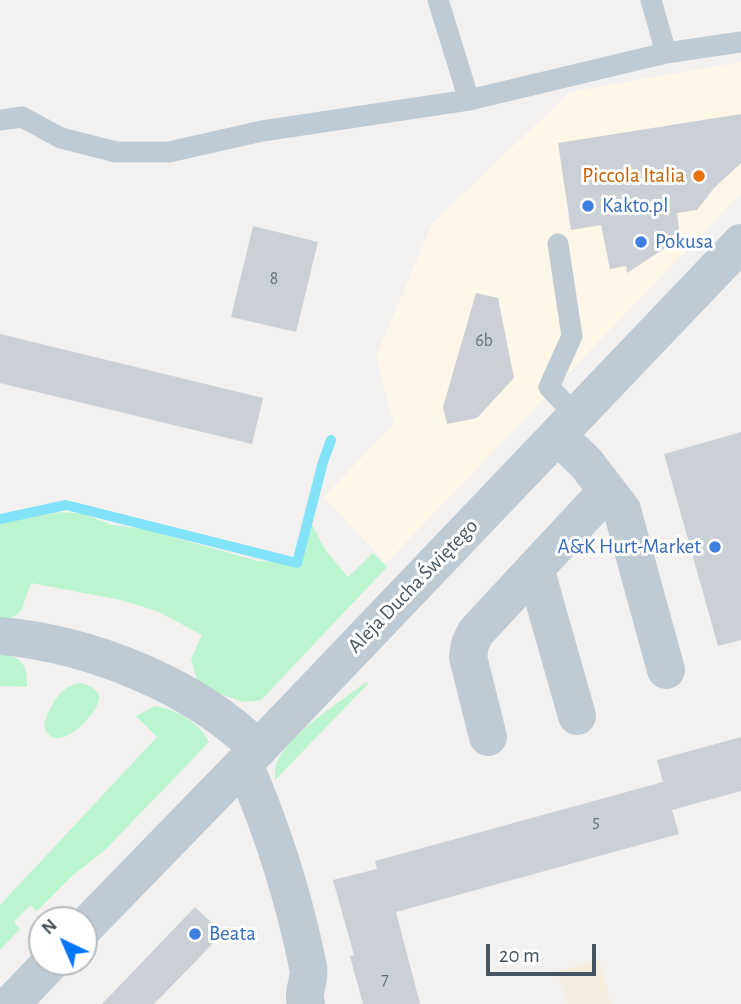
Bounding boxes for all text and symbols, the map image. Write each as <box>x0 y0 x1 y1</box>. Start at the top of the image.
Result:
place label: Piccola Italia <box>582 163 685 189</box>
marker: Piccola Italia <box>691 168 707 184</box>
place label: Kakto.pl <box>602 193 668 219</box>
marker: Kakto.pl <box>580 198 596 214</box>
place label: Pokusa <box>655 229 713 255</box>
marker: Pokusa <box>633 234 649 250</box>
house number: 8 <box>270 268 278 290</box>
house number: 6b <box>475 330 493 352</box>
street label: Aleja Ducha Świętego <box>342 514 484 658</box>
place label: A&K Hurt-Market <box>557 534 701 560</box>
marker: A&K Hurt-Market <box>707 539 723 555</box>
house number: 5 <box>592 811 600 833</box>
north arrow <box>28 906 98 976</box>
text: N <box>38 916 61 938</box>
place label: Beata <box>209 921 256 947</box>
marker: Beata <box>187 926 203 942</box>
scale bar <box>489 930 599 974</box>
text: 20 m <box>499 945 540 966</box>
house number: 7 <box>381 969 389 991</box>

